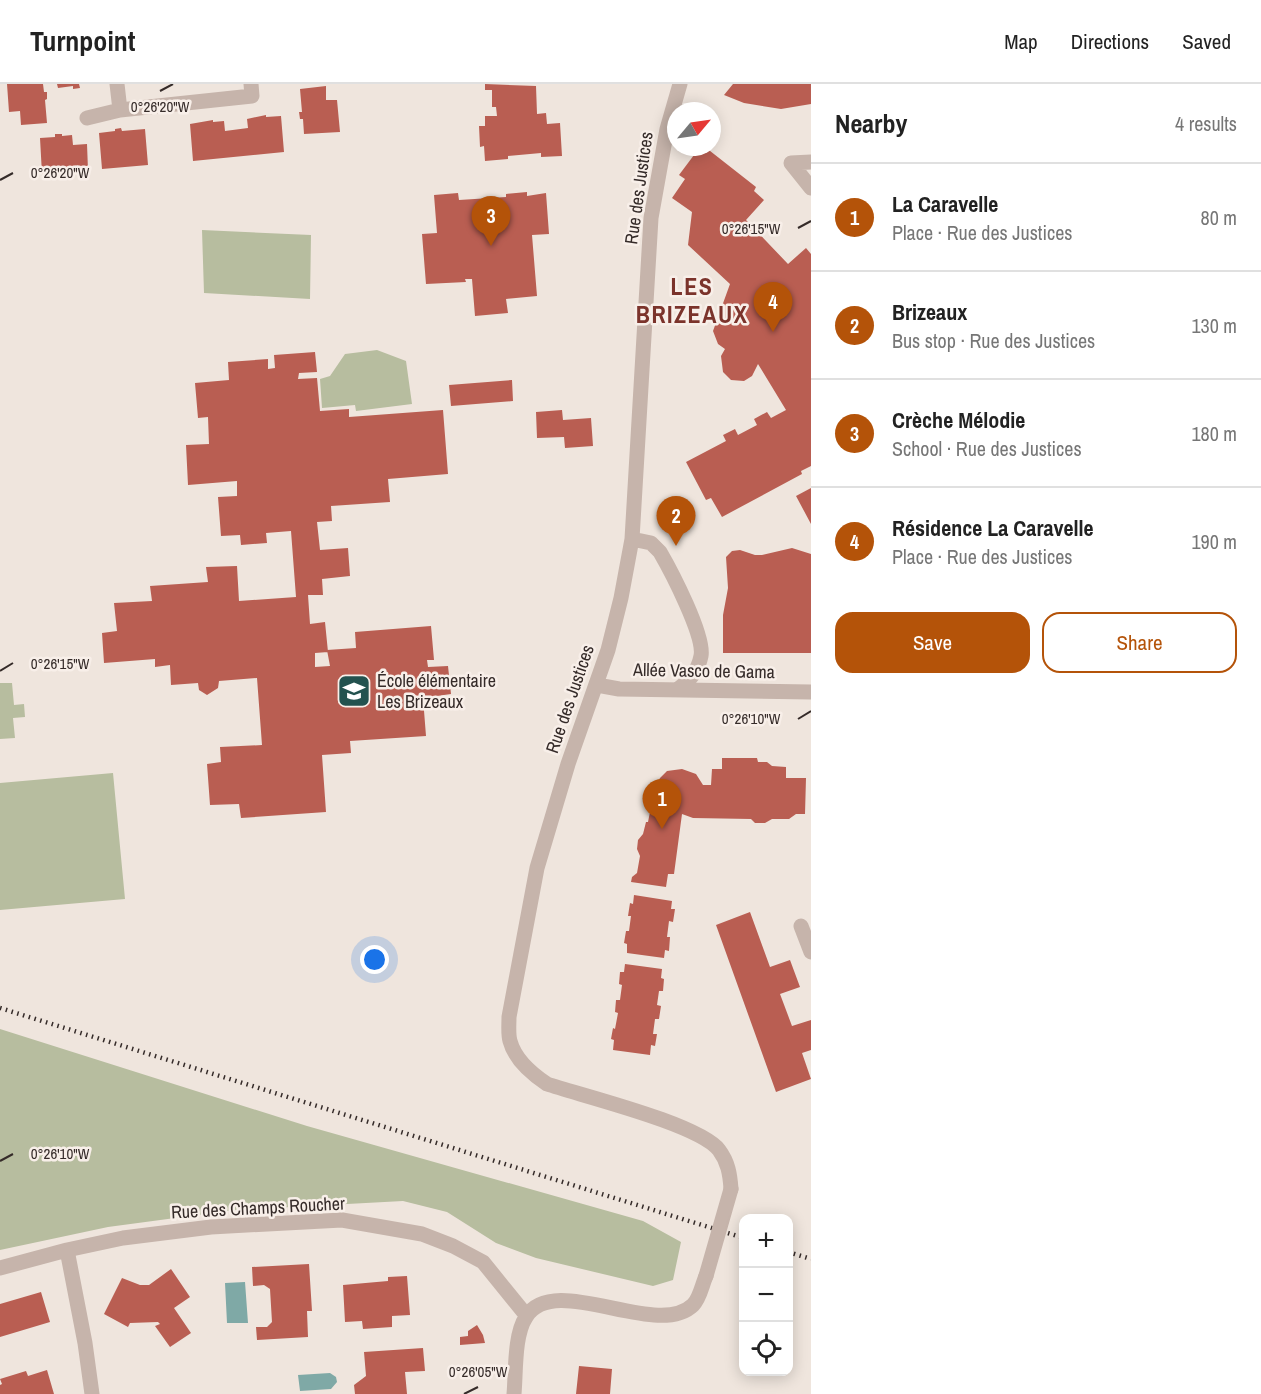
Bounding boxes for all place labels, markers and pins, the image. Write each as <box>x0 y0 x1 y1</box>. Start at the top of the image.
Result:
pin: 3 <box>472 196 510 246</box>
pin: 4 <box>754 282 792 332</box>
pin: 2 <box>656 496 696 546</box>
place label: École élémentaire Les Brizeaux <box>377 668 496 714</box>
school or university icon: École élémentaire Les Brizeaux <box>336 673 372 709</box>
pin: 1 <box>642 780 682 829</box>

